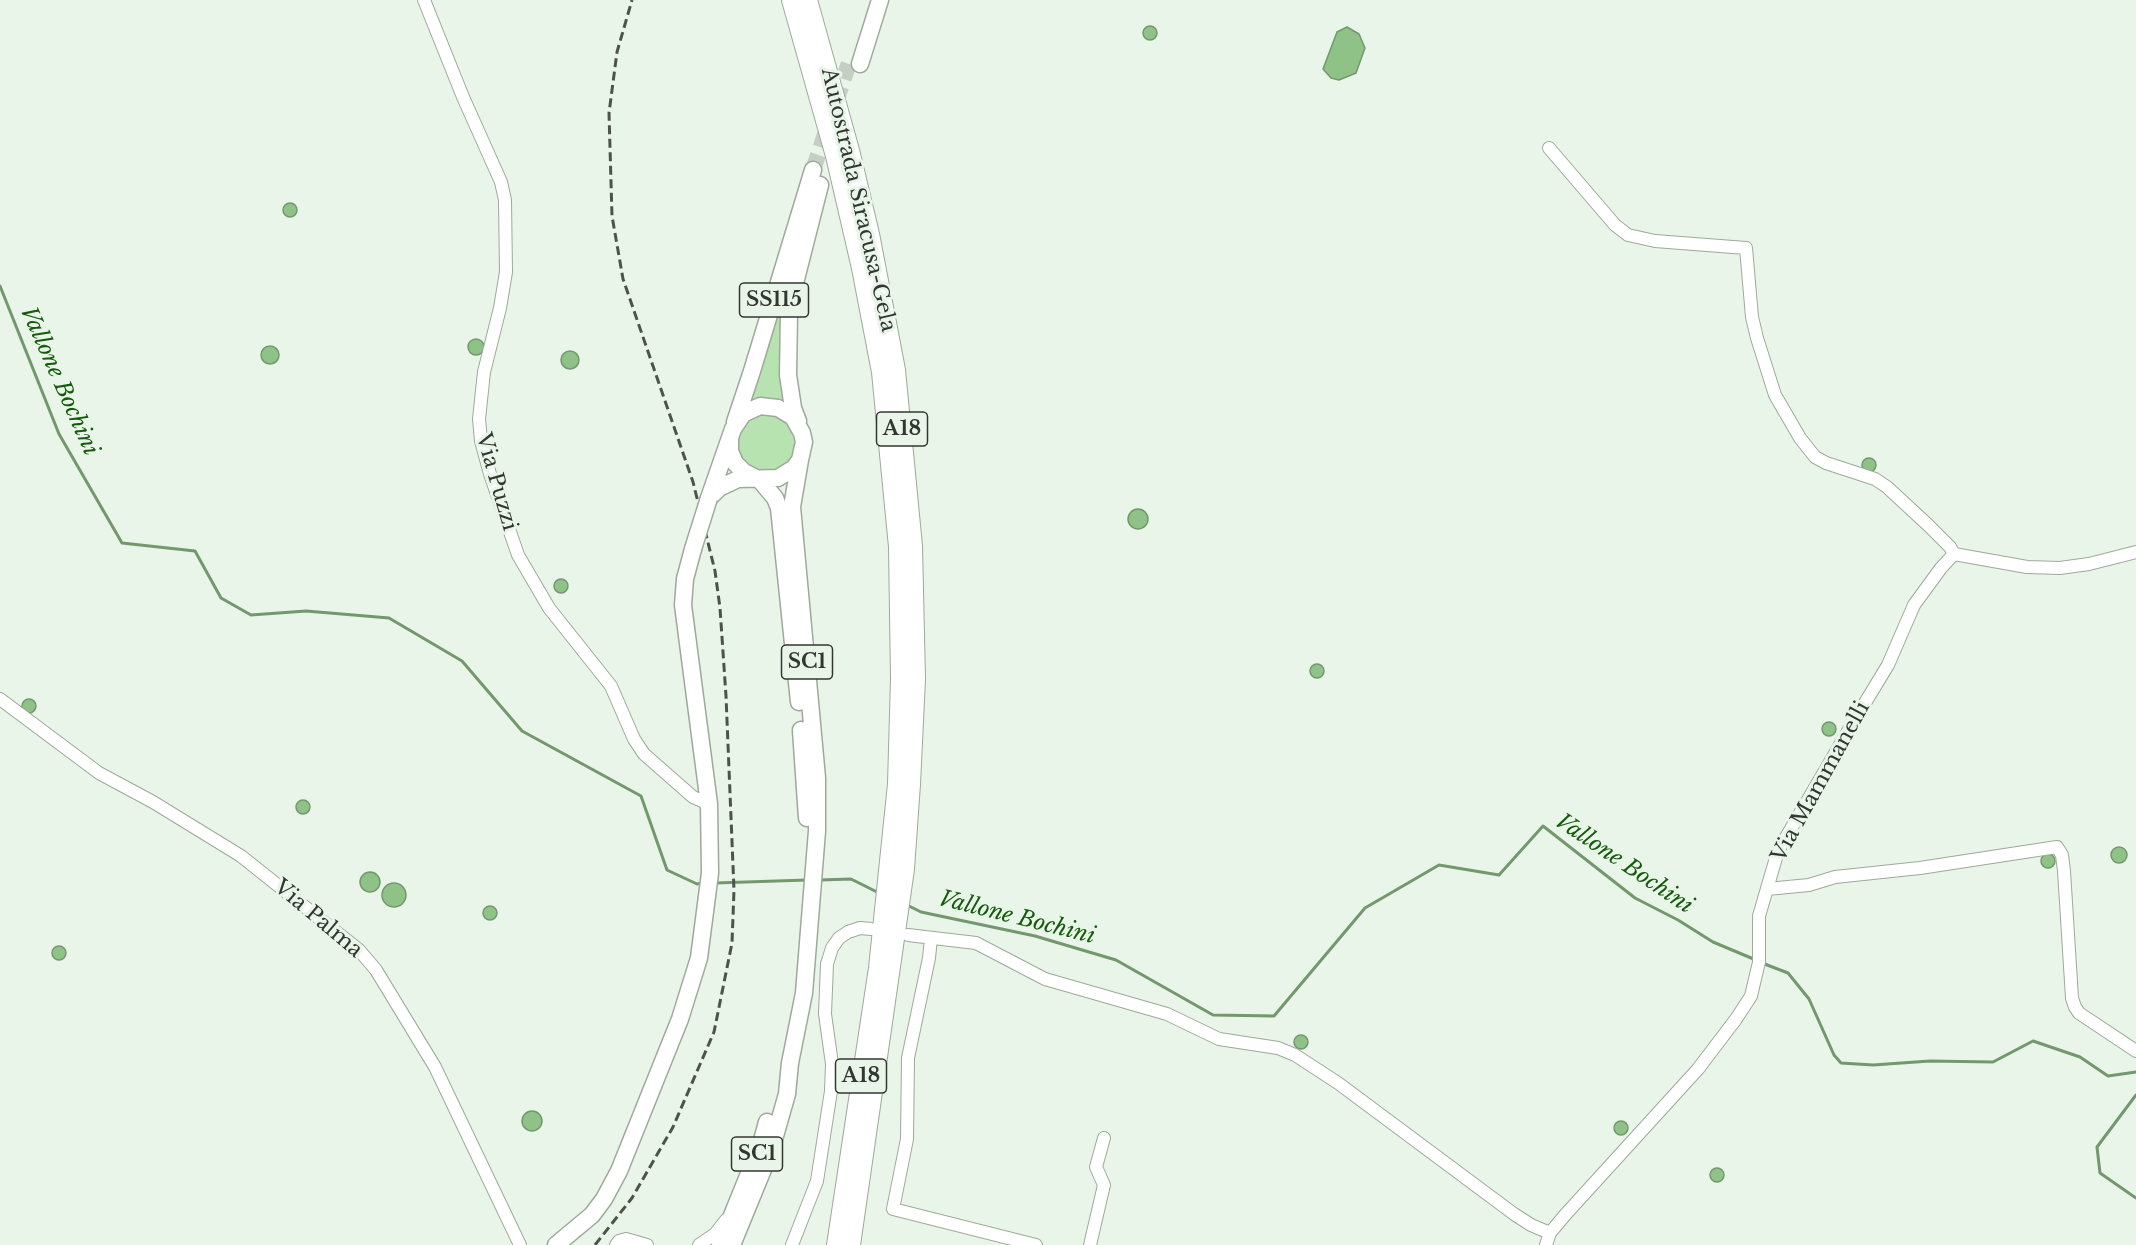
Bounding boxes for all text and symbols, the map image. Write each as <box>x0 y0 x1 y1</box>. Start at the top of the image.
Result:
street label: Autostrada Siracusa-Gela <box>815 66 901 334</box>
road number: SS115 <box>740 283 808 317</box>
water label: Vallone Bochini <box>14 303 104 459</box>
road number: A18 <box>876 412 928 446</box>
street label: Via Puzzi <box>470 430 522 534</box>
road number: SC1 <box>782 645 832 679</box>
street label: Via Mammanelli <box>1766 697 1876 867</box>
water label: Vallone Bochini <box>1550 808 1698 920</box>
street label: Via Palma <box>269 875 367 963</box>
water label: Vallone Bochini <box>936 886 1098 950</box>
road number: A18 <box>836 1059 886 1093</box>
road number: SC1 <box>732 1137 783 1171</box>

